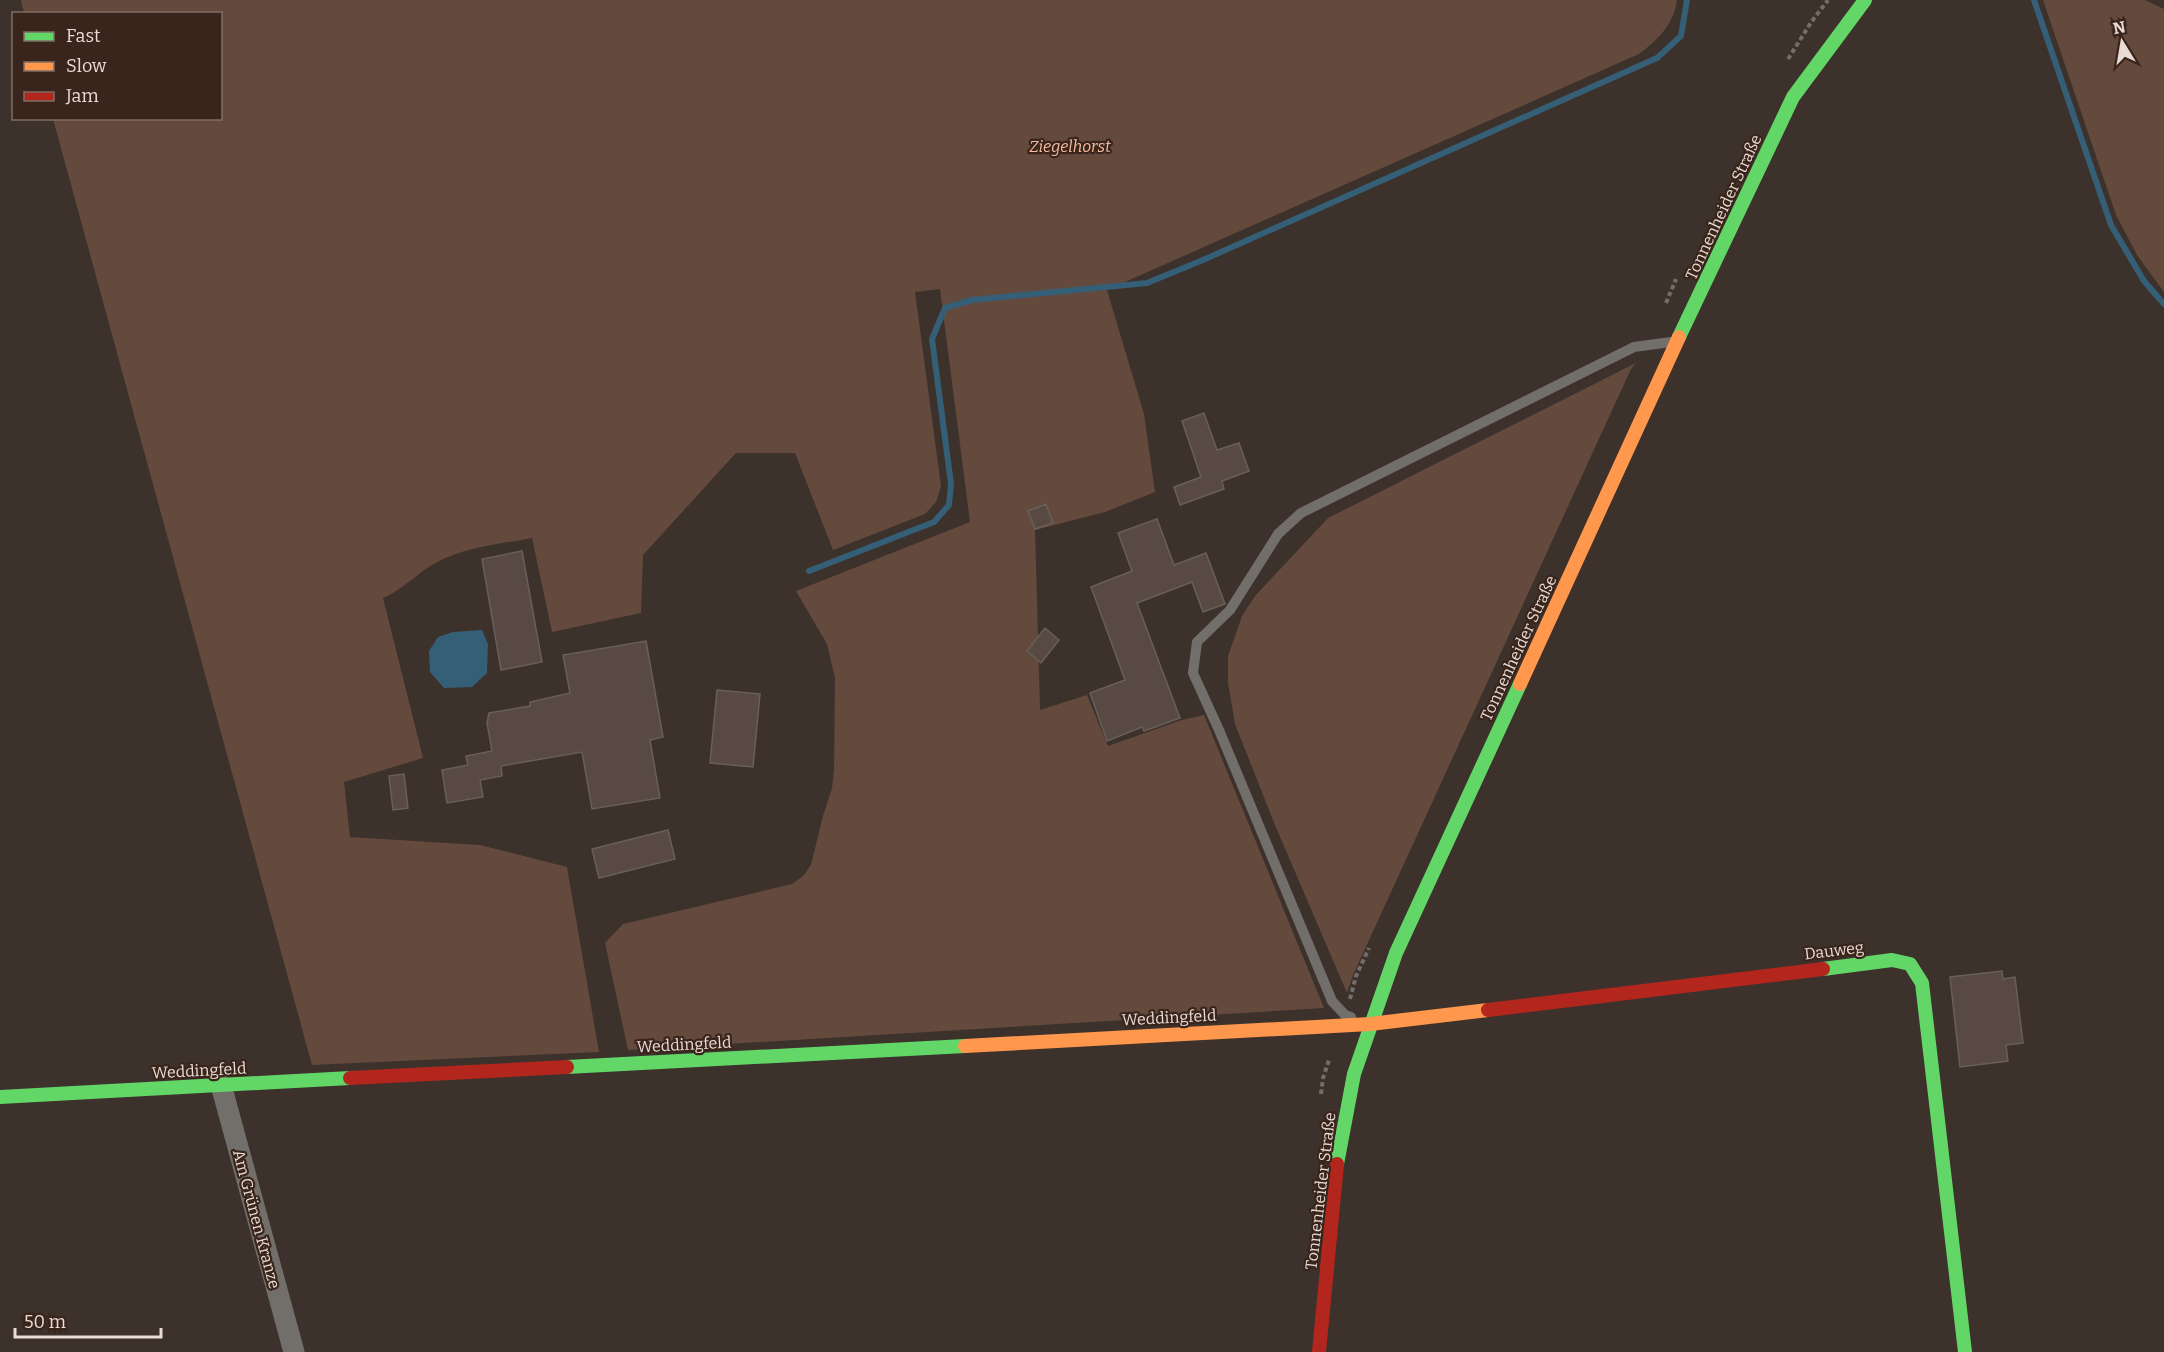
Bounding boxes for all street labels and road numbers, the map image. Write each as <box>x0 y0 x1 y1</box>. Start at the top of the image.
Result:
street label: Tonnenheider Straße <box>1681 131 1766 283</box>
street label: Tonnenheider Straße <box>1476 572 1561 724</box>
street label: Dauweg <box>1803 937 1865 964</box>
street label: Weddingfeld <box>1121 1006 1217 1029</box>
street label: Weddingfeld <box>636 1033 732 1056</box>
street label: Weddingfeld <box>151 1059 247 1082</box>
street label: Tonnenheider Straße <box>1301 1111 1340 1271</box>
street label: Am Grünen Kranze <box>229 1147 284 1291</box>

